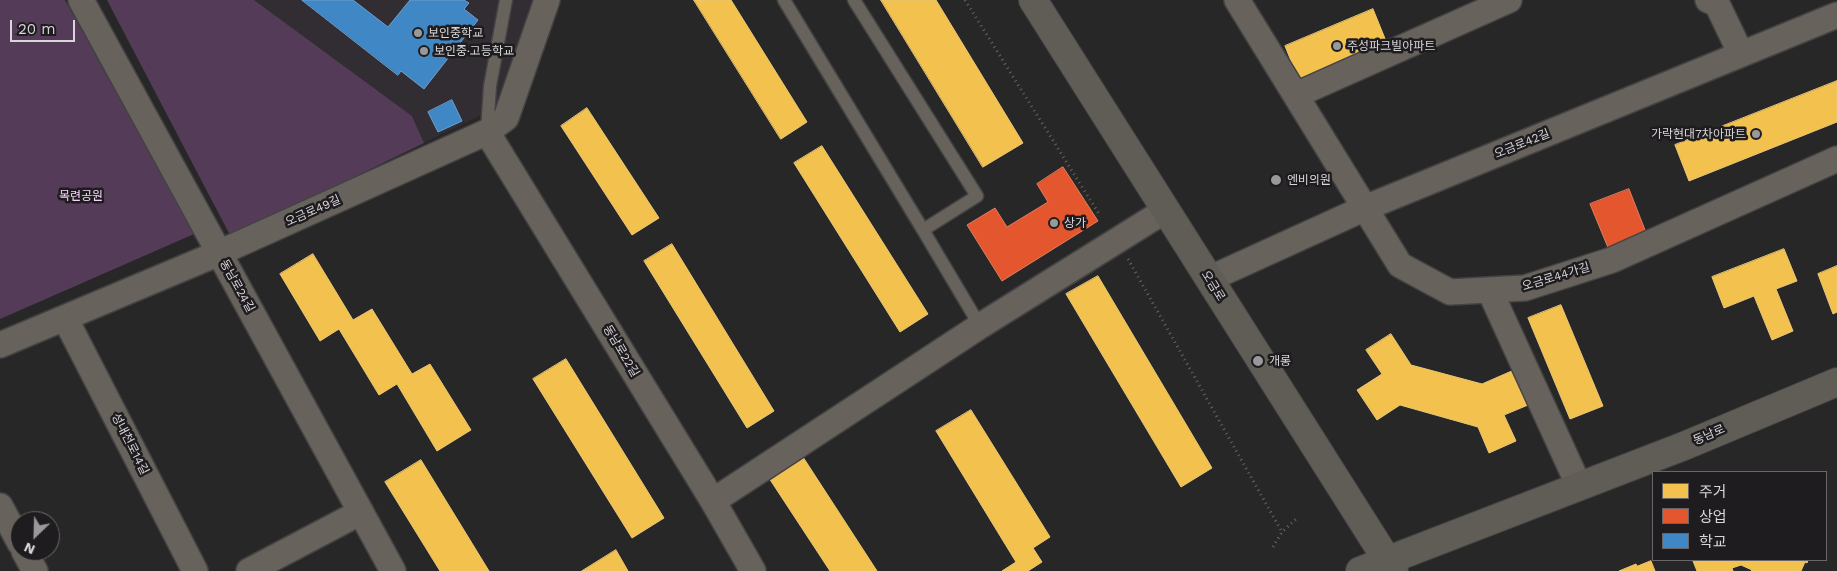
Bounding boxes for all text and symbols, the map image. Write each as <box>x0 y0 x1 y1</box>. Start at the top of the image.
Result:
scale bar <box>12 10 78 42</box>
text: 20 m <box>18 20 56 38</box>
place label: 보인중학교 <box>428 26 483 40</box>
marker: 보인중학교 <box>412 27 424 39</box>
place label: 주성파크빌아파트 <box>1347 39 1435 53</box>
marker: 주성파크빌아파트 <box>1331 40 1343 52</box>
place label: 보인중·고등학교 <box>434 44 514 58</box>
marker: 보인중·고등학교 <box>418 45 430 57</box>
street label: 오금로42길 <box>1492 126 1552 162</box>
place label: 가락현대7차아파트 <box>1651 127 1746 141</box>
marker: 가락현대7차아파트 <box>1750 128 1762 140</box>
marker: 엔비의원 <box>1269 173 1283 187</box>
place label: 엔비의원 <box>1287 173 1331 187</box>
park label: 목련공원 <box>59 189 103 203</box>
street label: 오금로49길 <box>283 192 343 230</box>
place label: 상가 <box>1064 216 1086 230</box>
marker: 상가 <box>1048 217 1060 229</box>
street label: 동남로24길 <box>217 257 257 315</box>
street label: 오금로44가길 <box>1520 260 1592 294</box>
street label: 오금로 <box>1198 268 1228 304</box>
street label: 동남로22길 <box>600 322 642 380</box>
marker: 개롱 <box>1251 354 1265 368</box>
place label: 개롱 <box>1269 354 1291 368</box>
street label: 성내천로14길 <box>108 411 152 477</box>
street label: 동남로 <box>1691 422 1727 448</box>
legend <box>1652 471 1827 561</box>
text: 주거 <box>1699 483 1727 501</box>
text: 상업 <box>1699 508 1727 526</box>
north arrow <box>10 511 60 561</box>
text: 학교 <box>1699 533 1727 551</box>
text: N <box>21 539 37 558</box>

